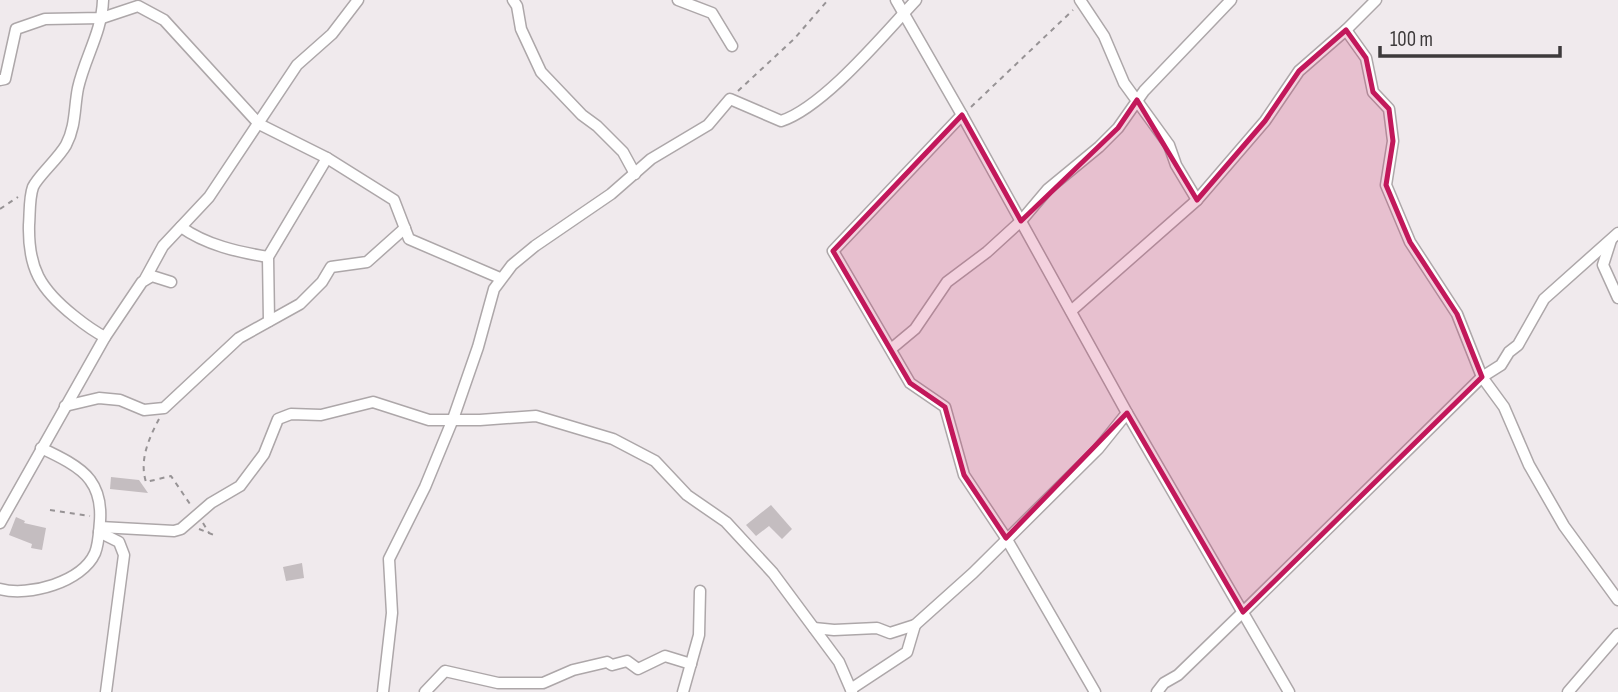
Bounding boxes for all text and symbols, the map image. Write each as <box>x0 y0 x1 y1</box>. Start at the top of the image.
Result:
scale bar <box>1380 14 1560 58</box>
text: 100 m <box>1390 27 1433 52</box>

